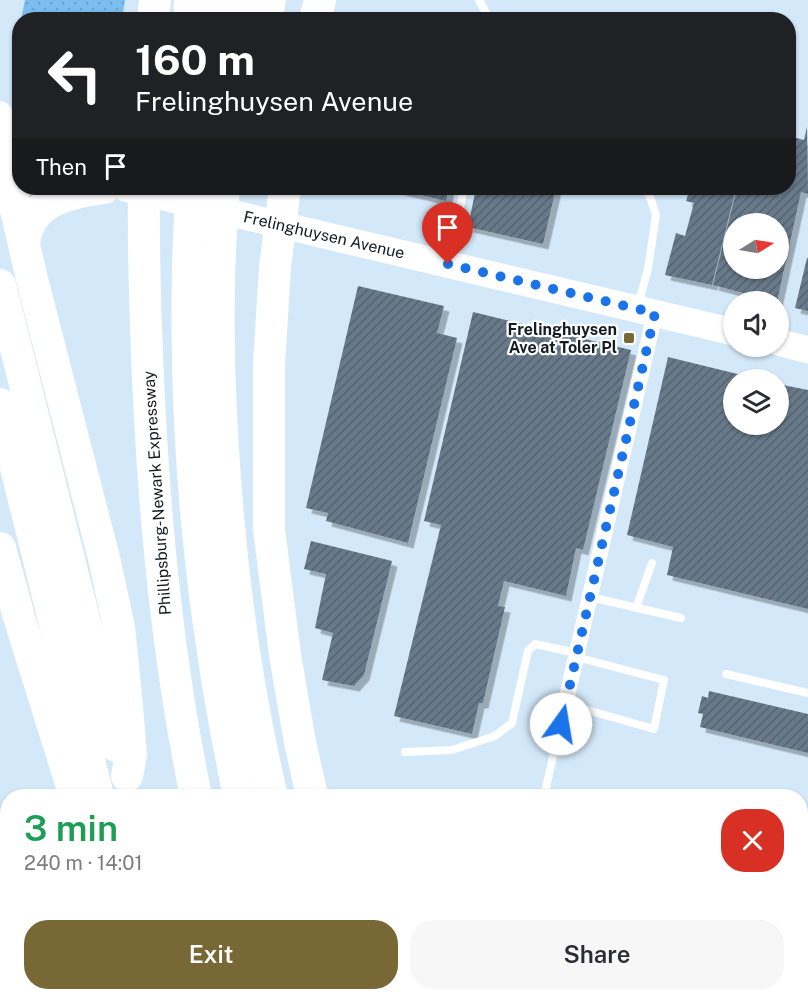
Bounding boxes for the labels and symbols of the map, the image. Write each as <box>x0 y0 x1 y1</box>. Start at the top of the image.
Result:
pin <box>422 202 473 264</box>
street label: Frelinghuysen Avenue <box>242 207 406 263</box>
north arrow <box>723 213 789 279</box>
place label: Frelinghuysen Ave at Toler Pl <box>507 320 617 357</box>
marker: Frelinghuysen Ave at Toler Pl <box>622 331 636 345</box>
street label: Phillipsburg-Newark Expressway <box>139 370 175 616</box>
position arrow <box>529 692 593 756</box>

